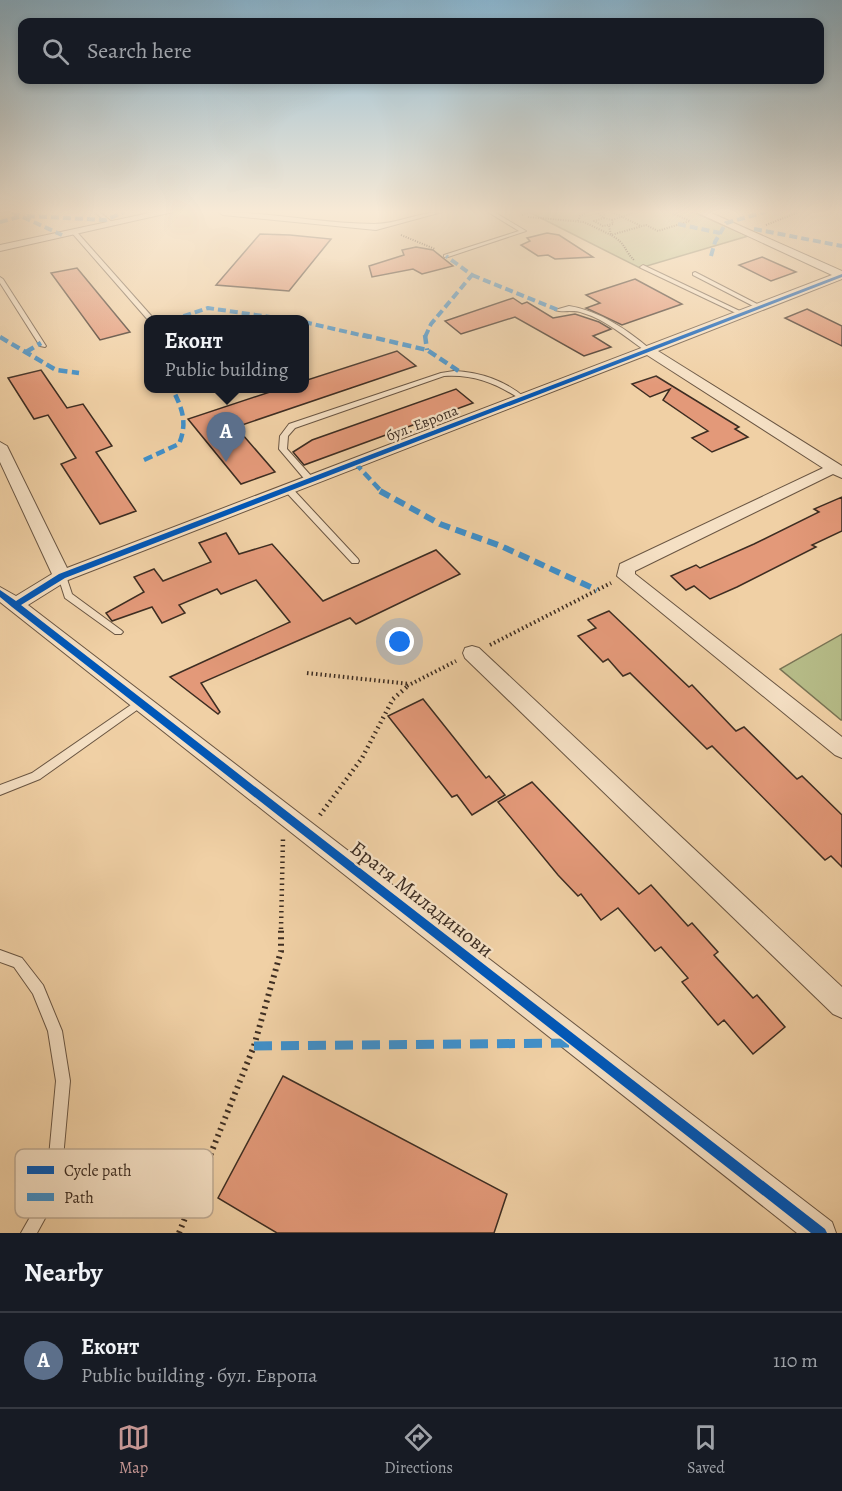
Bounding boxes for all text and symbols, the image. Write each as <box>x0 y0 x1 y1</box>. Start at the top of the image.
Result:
search box <box>18 18 824 84</box>
icon: search <box>39 35 72 68</box>
text: Search here <box>87 36 192 66</box>
popup <box>144 315 309 393</box>
text: Еконт <box>165 326 223 356</box>
text: Public building <box>165 356 288 383</box>
street label: бул. Европа <box>383 400 461 446</box>
pin: A <box>206 412 246 462</box>
your location <box>385 627 414 656</box>
street label: Братя Миладинови <box>345 834 499 964</box>
legend <box>15 1149 213 1218</box>
text: Cycle path <box>64 1160 132 1182</box>
text: Path <box>64 1187 94 1209</box>
text: Nearby <box>24 1255 103 1290</box>
text: Еконт <box>81 1332 139 1362</box>
text: A <box>37 1347 50 1374</box>
text: 110 m <box>773 1347 818 1374</box>
text: Public building · бул. Европа <box>81 1362 317 1389</box>
tab: Map <box>117 1421 150 1479</box>
tab: Directions <box>384 1421 453 1479</box>
tab: Saved <box>687 1421 725 1479</box>

